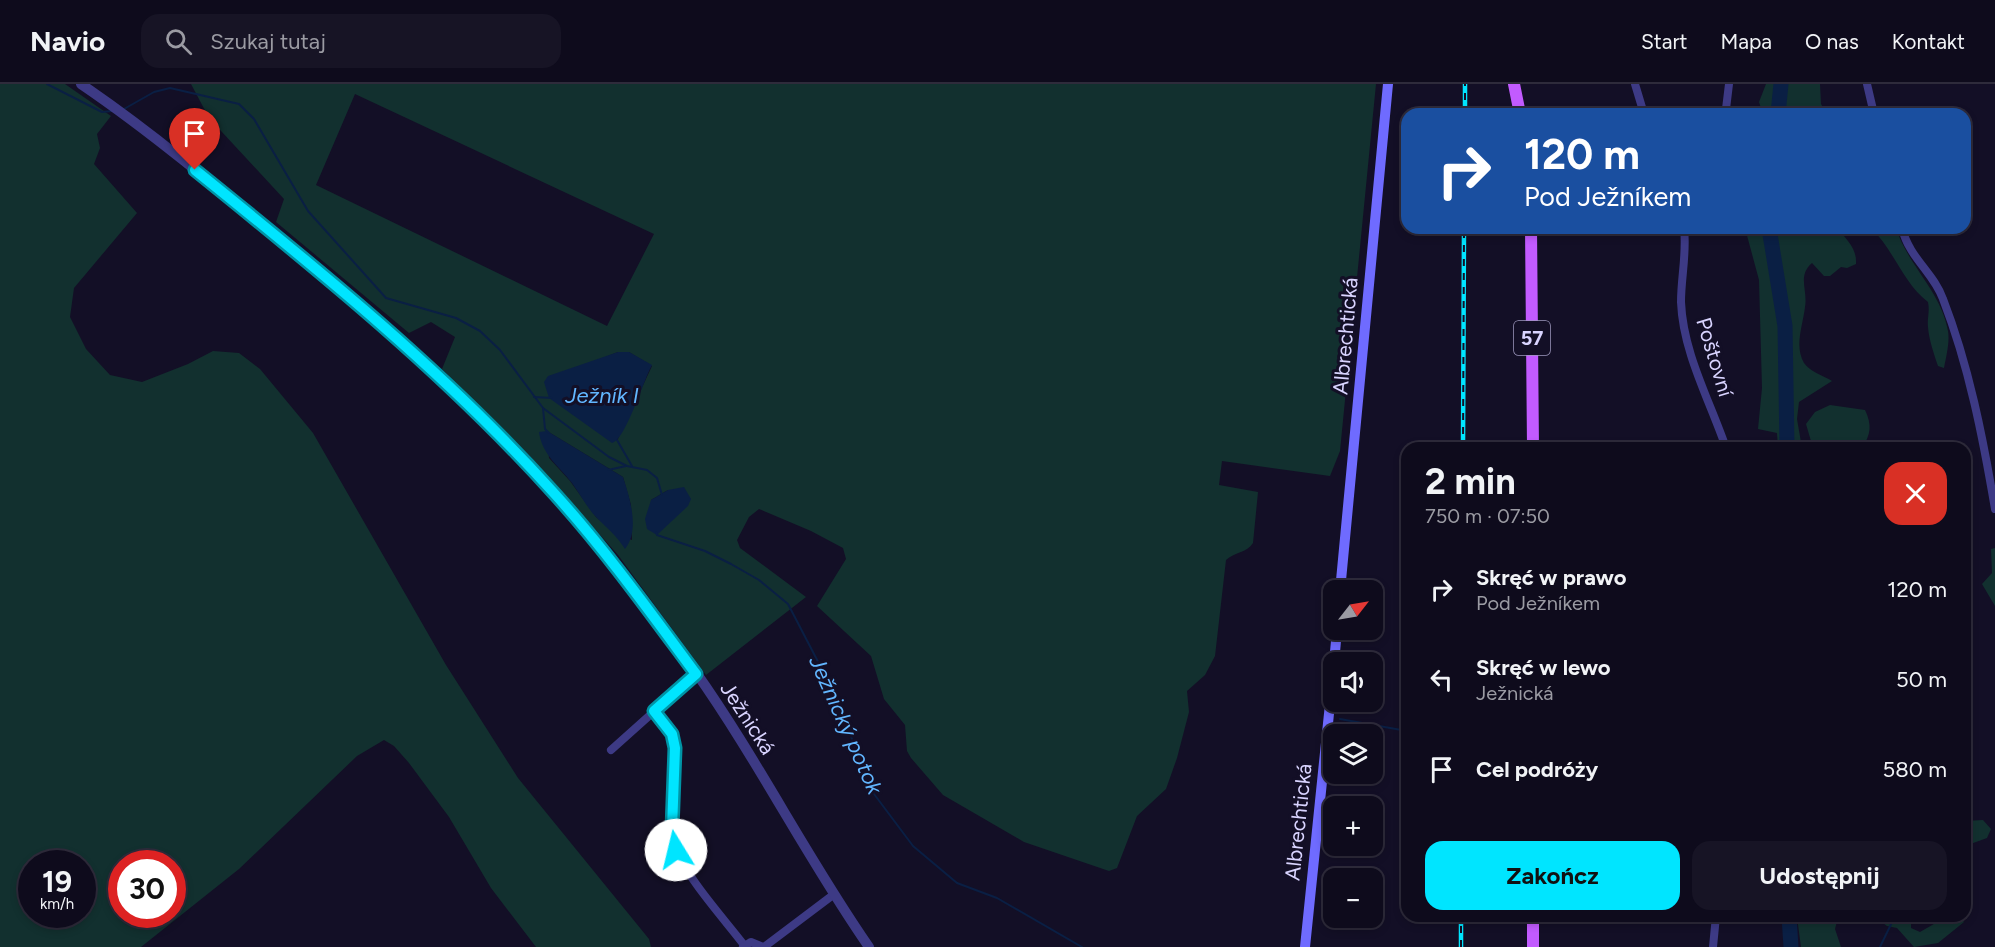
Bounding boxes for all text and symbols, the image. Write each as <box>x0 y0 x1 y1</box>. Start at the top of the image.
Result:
search box <box>141 14 561 68</box>
text: Navio <box>30 24 105 58</box>
icon: search <box>162 25 195 58</box>
text: Szukaj tutaj <box>210 28 326 55</box>
text: Start <box>1641 29 1687 54</box>
text: Mapa <box>1720 29 1772 54</box>
text: O nas <box>1805 29 1859 54</box>
text: Kontakt <box>1892 29 1965 54</box>
pin <box>169 108 220 170</box>
icon: arrive <box>178 117 211 150</box>
text: 120 m <box>1524 129 1640 180</box>
icon: right <box>1425 132 1503 210</box>
text: Pod Ježníkem <box>1524 180 1691 213</box>
street label: Albrechtická <box>1327 276 1363 396</box>
street label: Poštovní <box>1691 314 1739 401</box>
road number: 57 <box>1514 321 1550 355</box>
water label: Ježník I <box>564 382 639 409</box>
text: 2 min <box>1425 460 1516 503</box>
button: close <box>1884 462 1947 525</box>
text: 750 m · 07:50 <box>1425 504 1550 528</box>
text: Skręć w prawo <box>1476 564 1626 591</box>
icon: right <box>1425 573 1458 606</box>
text: 120 m <box>1887 576 1947 603</box>
north arrow <box>1323 580 1383 640</box>
map controls <box>1323 580 1383 928</box>
text: Pod Ježníkem <box>1476 591 1600 615</box>
water label: Ježnický potok <box>803 651 889 800</box>
button: sound <box>1323 652 1383 712</box>
text: Skręć w lewo <box>1476 654 1611 681</box>
icon: left <box>1425 663 1458 696</box>
text: 50 m <box>1896 666 1947 693</box>
street label: Ježnická <box>715 677 781 759</box>
text: Ježnická <box>1476 681 1553 705</box>
button: layers <box>1323 724 1383 784</box>
icon: arrive <box>1425 753 1458 786</box>
text: Cel podróży <box>1476 756 1598 783</box>
text: 580 m <box>1883 756 1947 783</box>
street label: Albrechtická <box>1279 762 1317 882</box>
button: + <box>1323 796 1383 856</box>
position arrow <box>644 818 708 882</box>
button: Zakończ <box>1425 841 1680 910</box>
button: Udostępnij <box>1692 841 1947 910</box>
speed limit sign: 30 <box>108 850 186 928</box>
text: 19 <box>42 863 72 900</box>
button: − <box>1323 868 1383 928</box>
text: km/h <box>40 895 74 913</box>

